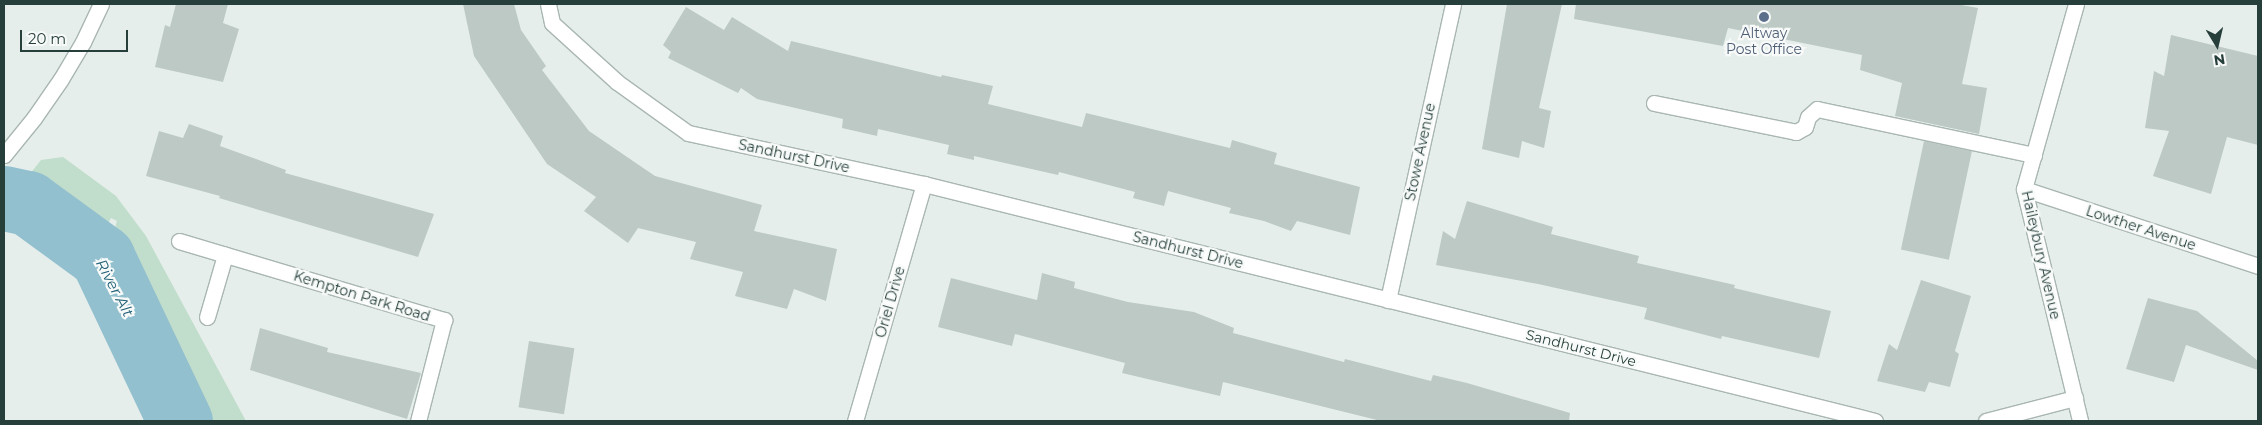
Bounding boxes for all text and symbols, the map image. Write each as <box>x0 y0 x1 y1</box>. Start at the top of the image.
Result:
marker: Altway Post Office <box>1758 11 1770 23</box>
scale bar <box>22 20 130 52</box>
north arrow <box>2192 20 2242 70</box>
place label: Altway Post Office <box>1726 25 1802 58</box>
text: 20 m <box>28 29 66 48</box>
text: N <box>2212 50 2226 70</box>
street label: Stowe Avenue <box>1401 102 1439 202</box>
street label: Sandhurst Drive <box>737 136 851 176</box>
street label: Haileybury Avenue <box>2018 189 2064 321</box>
street label: Lowther Avenue <box>2084 202 2198 254</box>
street label: Sandhurst Drive <box>1131 228 1245 272</box>
water label: River Alt <box>92 256 138 320</box>
street label: Oriel Drive <box>872 264 908 340</box>
street label: Kempton Park Road <box>292 267 432 325</box>
street label: Sandhurst Drive <box>1524 326 1638 370</box>

